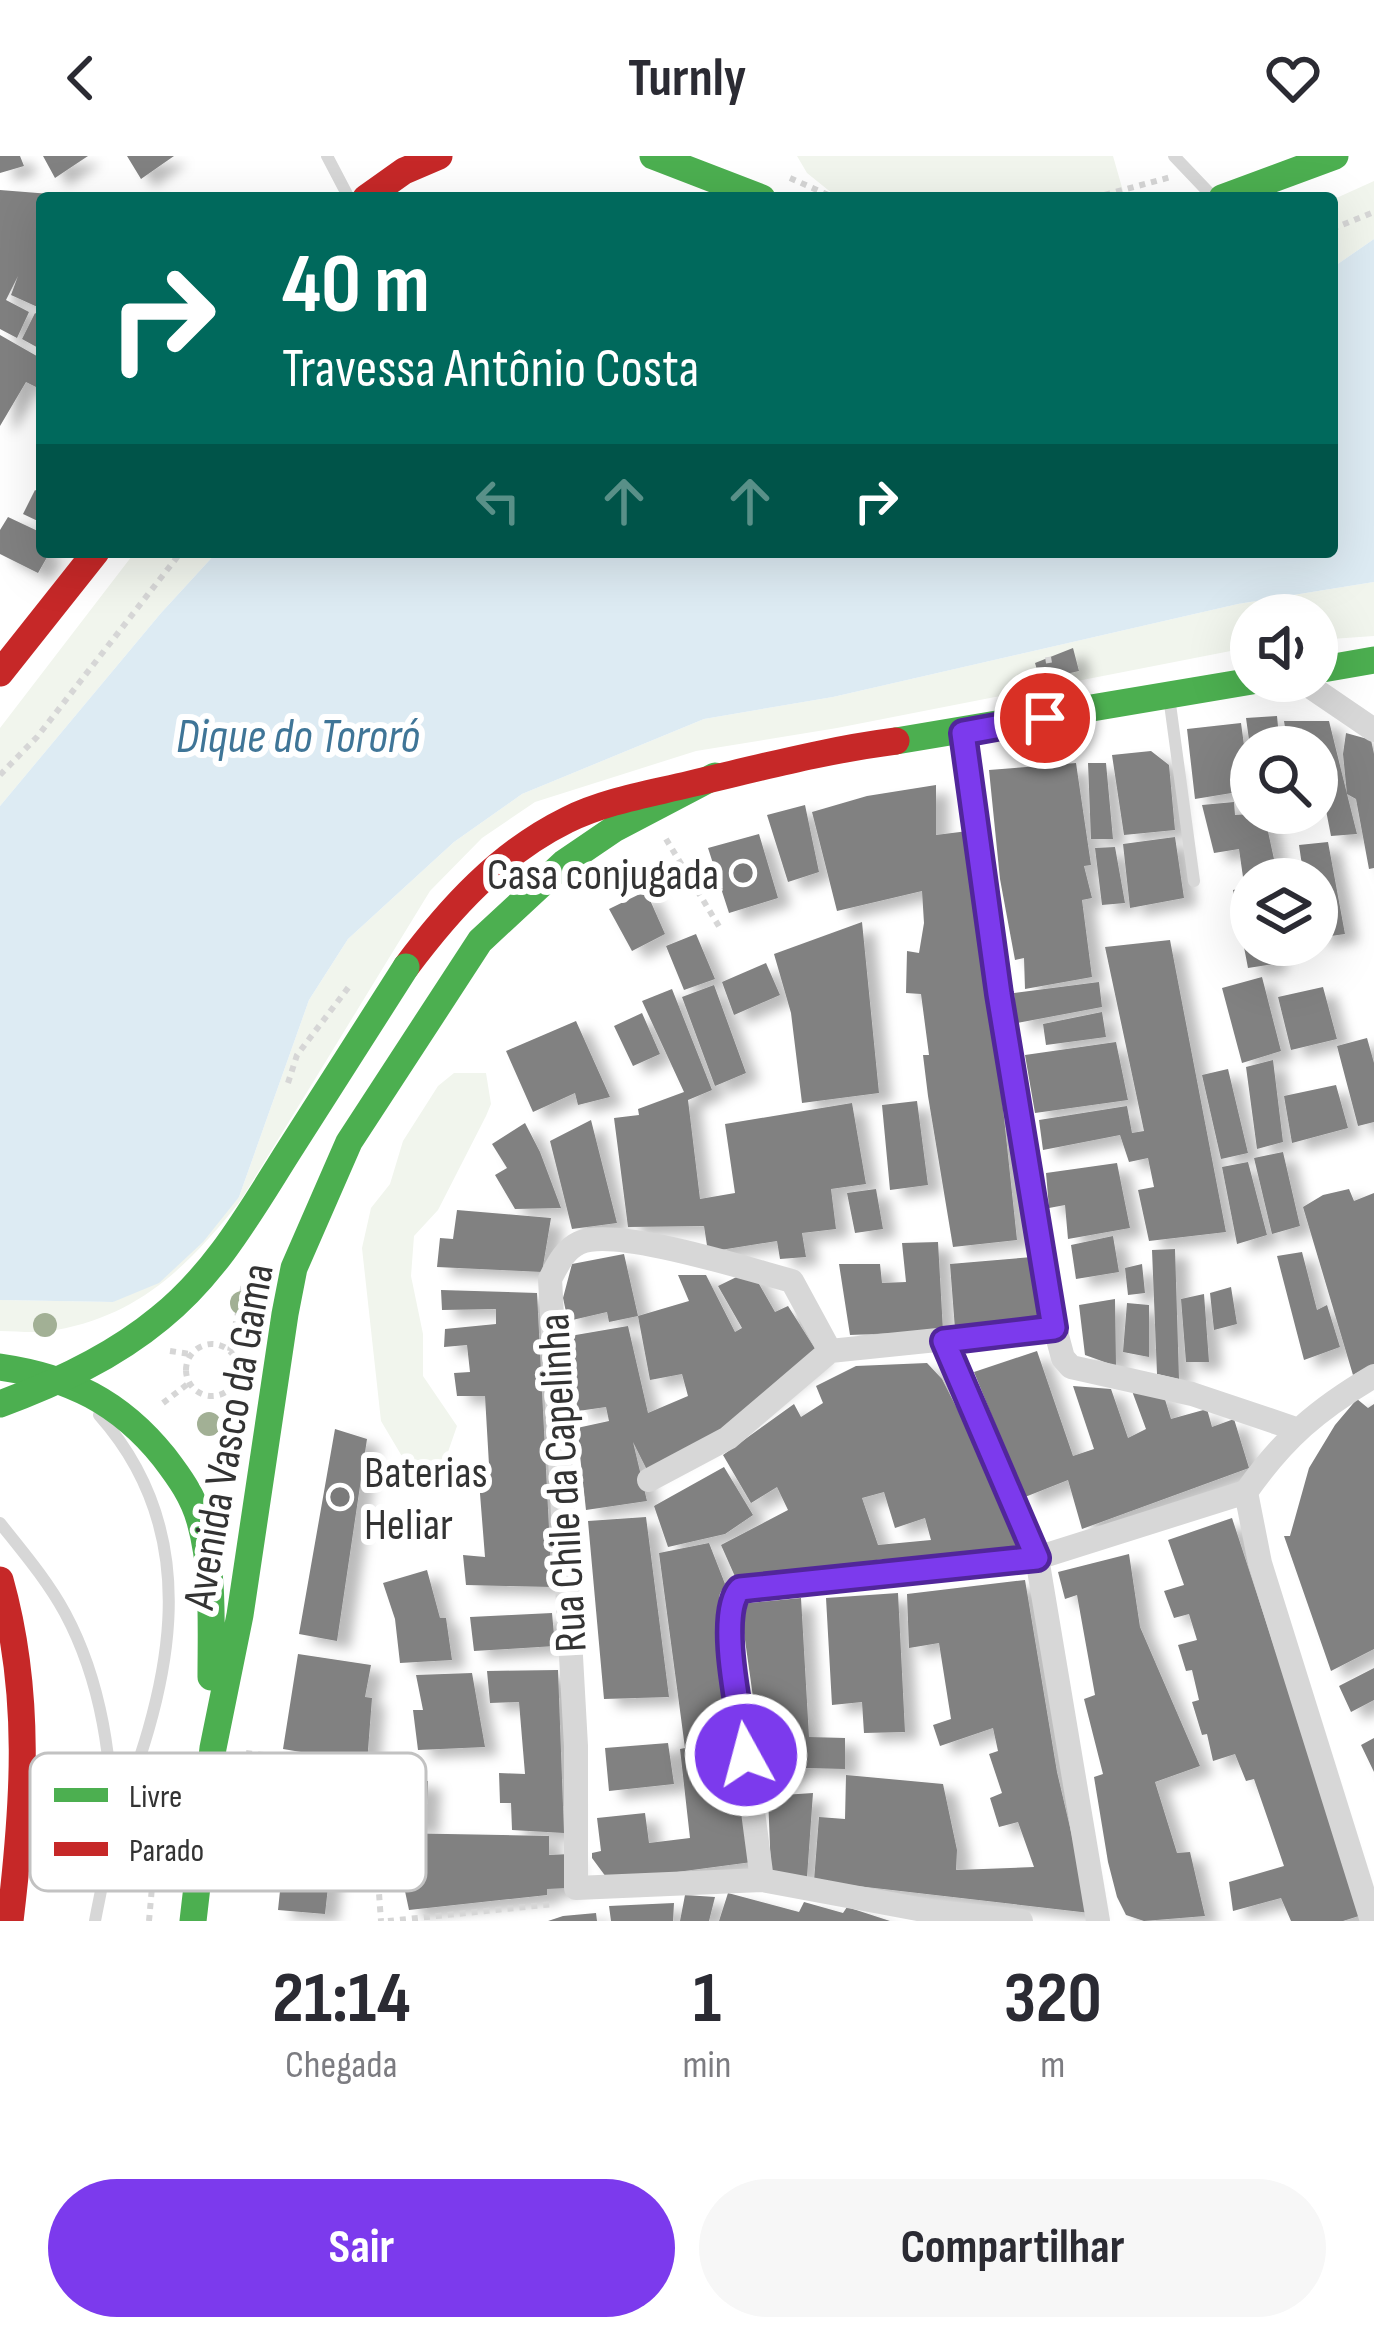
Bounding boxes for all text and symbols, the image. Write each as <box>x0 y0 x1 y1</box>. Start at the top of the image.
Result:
icon: back <box>48 45 114 111</box>
icon: heart <box>1260 45 1326 111</box>
text: Turnly <box>628 46 746 111</box>
text: 40 m <box>282 235 430 336</box>
icon: right <box>84 240 240 396</box>
text: Travessa Antônio Costa <box>282 337 699 402</box>
icon: left <box>465 468 531 534</box>
icon: ahead <box>591 468 657 534</box>
icon: ahead <box>717 468 783 534</box>
icon: right <box>843 468 909 534</box>
map controls <box>1230 594 1338 966</box>
button: sound <box>1230 594 1338 702</box>
pin <box>994 667 1096 769</box>
icon: arrive <box>1012 685 1078 751</box>
water label: Dique do Tororó <box>176 709 420 766</box>
button: search <box>1230 726 1338 834</box>
place label: Casa conjugada <box>487 848 719 903</box>
button: layers <box>1230 858 1338 966</box>
marker: Casa conjugada <box>730 860 756 886</box>
street label: Avenida Vasco da Gama <box>172 1259 287 1614</box>
street label: Rua Chile da Capelinha <box>527 1312 600 1654</box>
place label: Baterias Heliar <box>364 1446 488 1553</box>
marker: Baterias Heliar <box>327 1484 353 1510</box>
position arrow <box>683 1692 809 1818</box>
legend <box>30 1753 426 1891</box>
text: Livre <box>129 1777 182 1817</box>
text: Parado <box>129 1831 204 1871</box>
text: 21:14 <box>272 1956 410 2043</box>
text: 1 <box>693 1956 721 2043</box>
text: 320 <box>1004 1956 1102 2043</box>
text: Chegada <box>285 2042 398 2089</box>
text: min <box>683 2042 732 2089</box>
text: m <box>1040 2042 1065 2089</box>
button: Sair <box>48 2179 675 2317</box>
button: Compartilhar <box>699 2179 1326 2317</box>

